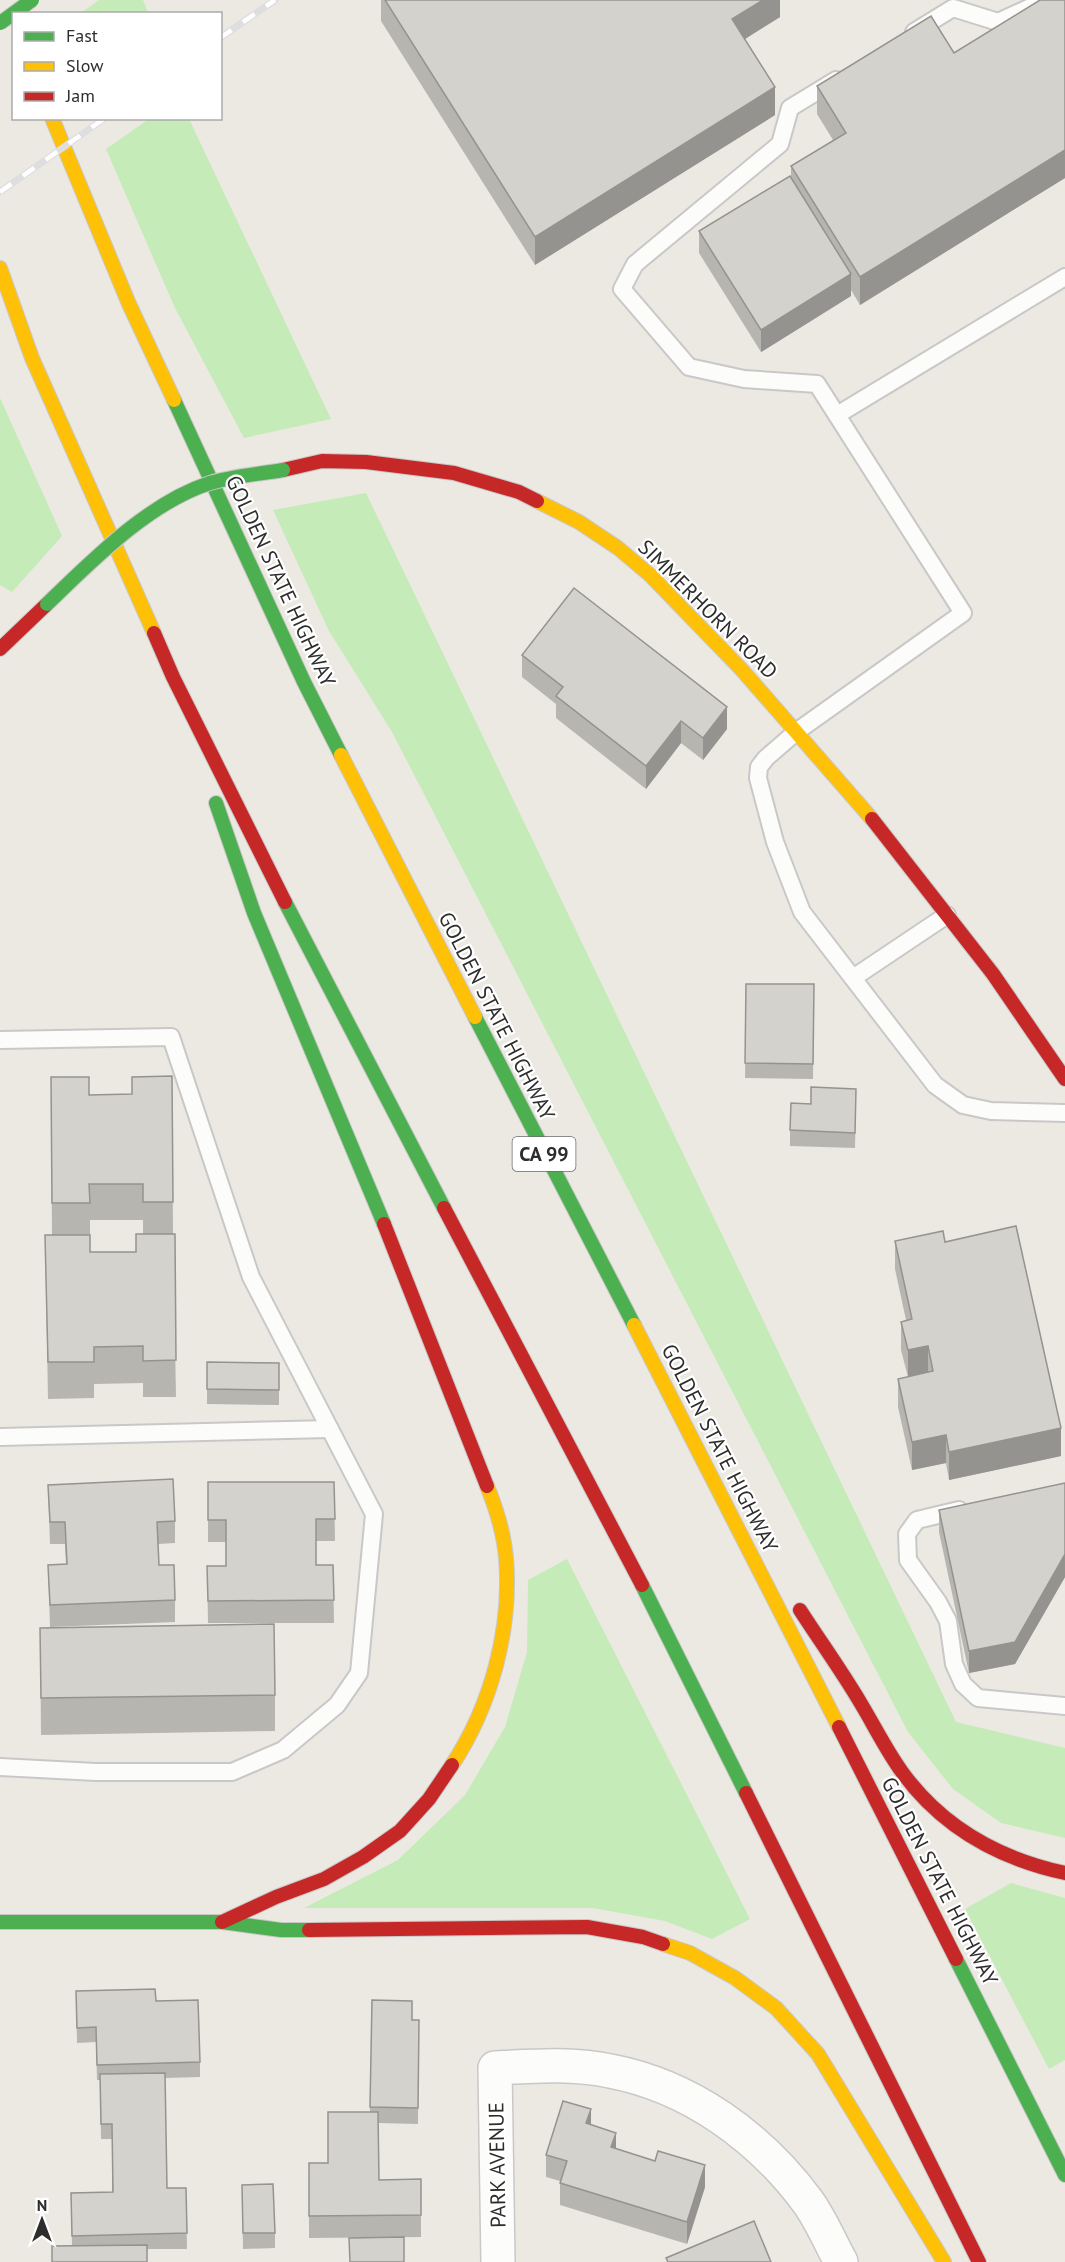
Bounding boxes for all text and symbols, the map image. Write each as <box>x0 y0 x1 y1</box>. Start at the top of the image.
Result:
legend <box>12 12 222 120</box>
text: Fast <box>66 24 98 47</box>
text: Slow <box>66 54 104 77</box>
text: Jam <box>65 84 95 107</box>
street label: GOLDEN STATE HIGHWAY <box>220 471 342 691</box>
street label: SIMMERHORN ROAD <box>633 534 783 684</box>
street label: GOLDEN STATE HIGHWAY <box>433 907 561 1125</box>
road number: CA 99 <box>512 1137 576 1171</box>
street label: GOLDEN STATE HIGHWAY <box>656 1339 784 1557</box>
street label: GOLDEN STATE HIGHWAY <box>876 1772 1004 1990</box>
street label: PARK AVENUE <box>482 2102 512 2228</box>
north arrow <box>12 2190 72 2250</box>
text: N <box>37 2195 47 2215</box>

